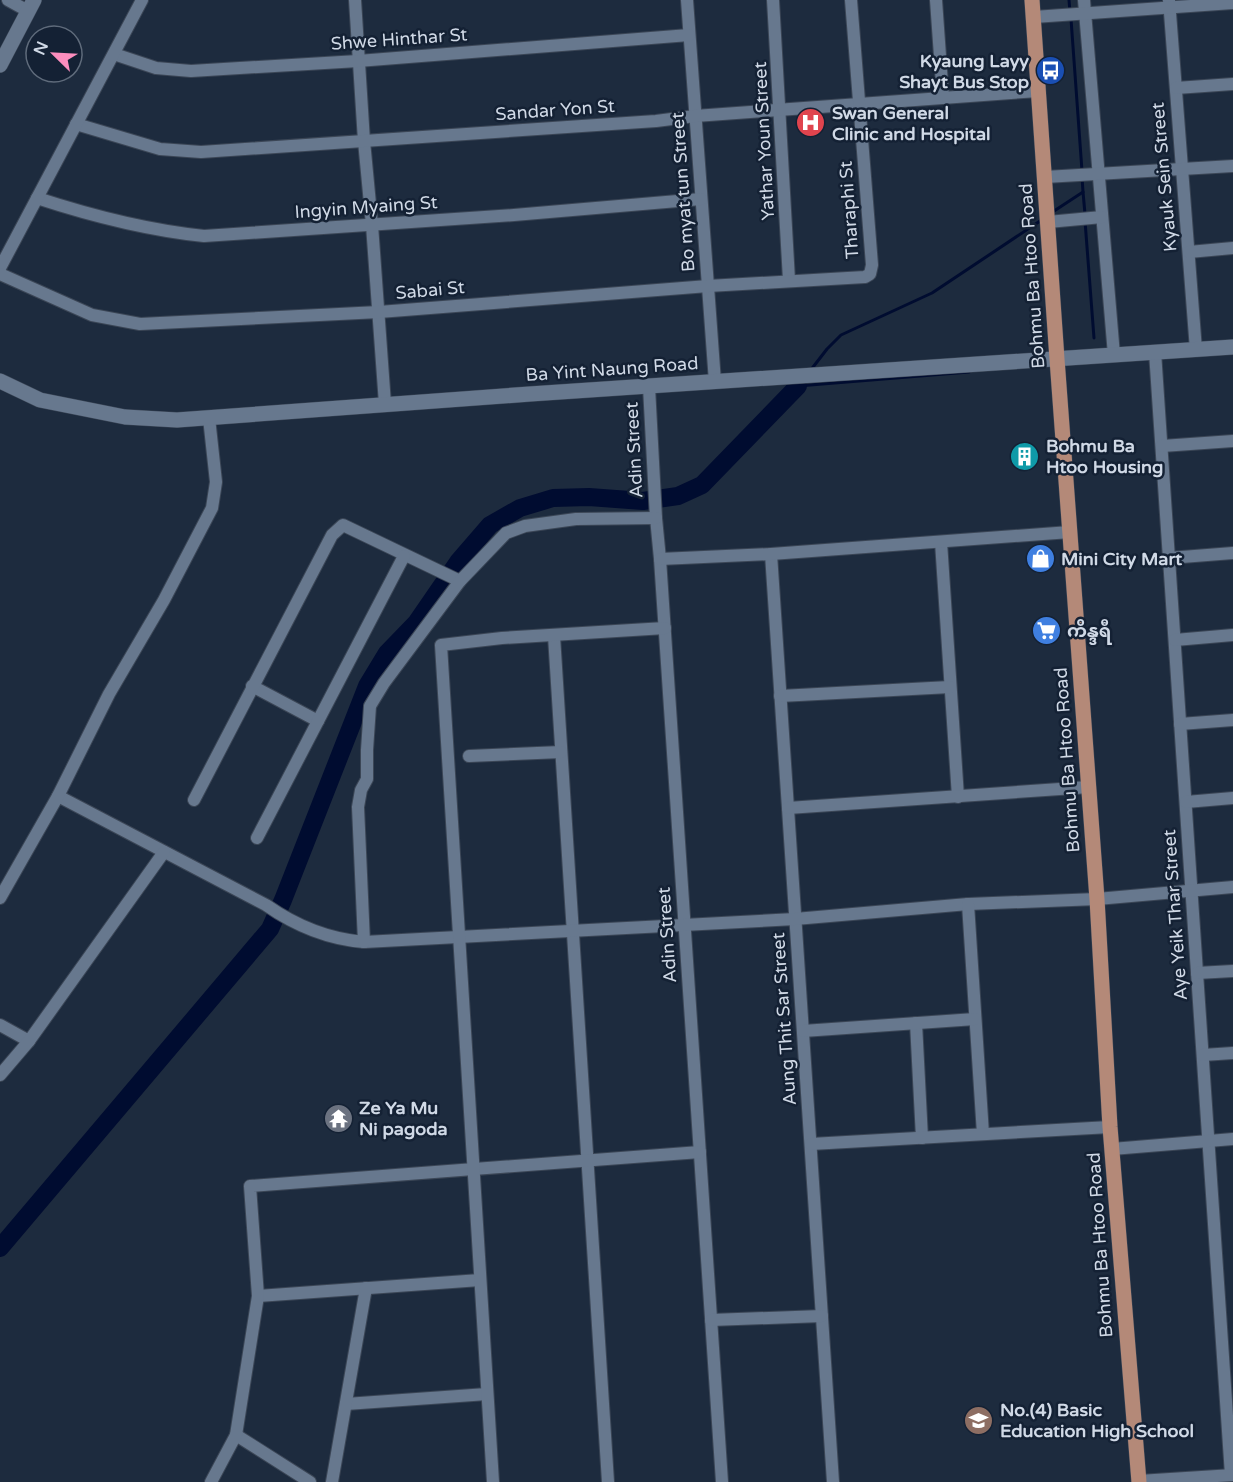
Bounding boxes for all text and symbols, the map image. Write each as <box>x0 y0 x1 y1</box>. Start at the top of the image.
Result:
street label: Shwe Hinthar St <box>330 23 468 55</box>
north arrow <box>24 24 84 84</box>
text: N <box>29 38 53 58</box>
place label: Kyaung Layy Shayt Bus Stop <box>899 50 1029 93</box>
bus stop icon: Kyaung Layy Shayt Bus Stop <box>1034 55 1066 87</box>
street label: Yathar Youn Street <box>749 61 779 221</box>
street label: Sandar Yon St <box>495 95 615 125</box>
street label: Kyauk Sein Street <box>1146 101 1181 253</box>
place label: Swan General Clinic and Hospital <box>832 102 991 145</box>
hospital icon: Swan General Clinic and Hospital <box>795 107 827 139</box>
street label: Bo myat tun Street <box>666 111 700 273</box>
street label: Tharaphi St <box>835 160 863 260</box>
street label: Bohmu Ba Htoo Road <box>1015 183 1049 369</box>
street label: Ingyin Myaing St <box>294 191 438 223</box>
street label: Sabai St <box>394 276 466 304</box>
street label: Ba Yint Naung Road <box>525 352 699 386</box>
street label: Adin Street <box>620 401 648 499</box>
place label: Bohmu Ba Htoo Housing <box>1046 435 1163 478</box>
building icon: Bohmu Ba Htoo Housing <box>1009 440 1041 472</box>
shop icon: Mini City Mart <box>1024 543 1056 575</box>
place label: Mini City Mart <box>1061 548 1182 570</box>
supermarket icon: ကိန္ဒရီ <box>1030 615 1062 647</box>
place label: ကိန္ဒရီ <box>1067 619 1113 645</box>
street label: Bohmu Ba Htoo Road <box>1050 667 1084 853</box>
street label: Aye Yeik Thar Street <box>1158 829 1192 1001</box>
street label: Adin Street <box>653 886 681 984</box>
street label: Aung Thit Sar Street <box>767 932 801 1106</box>
place label: Ze Ya Mu Ni pagoda <box>359 1097 448 1140</box>
temple icon: Ze Ya Mu Ni pagoda <box>322 1102 354 1134</box>
street label: Bohmu Ba Htoo Road <box>1083 1152 1117 1338</box>
place label: No.(4) Basic Education High School <box>1000 1399 1194 1442</box>
school or university icon: No.(4) Basic Education High School <box>963 1404 995 1436</box>

